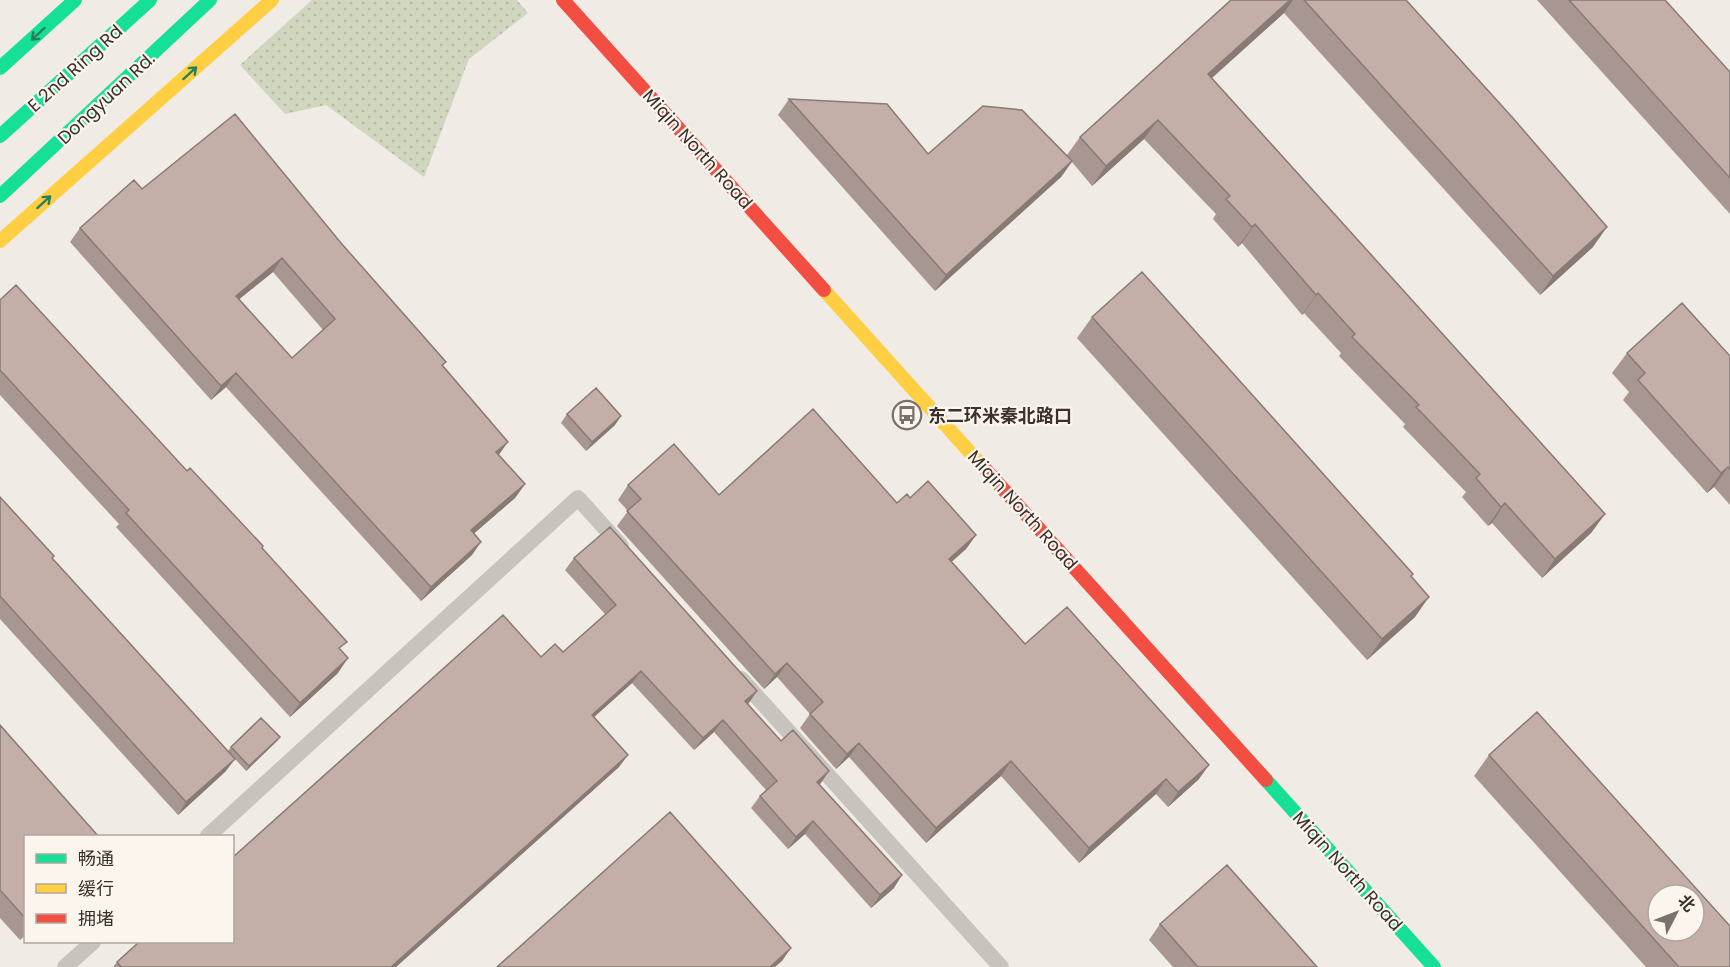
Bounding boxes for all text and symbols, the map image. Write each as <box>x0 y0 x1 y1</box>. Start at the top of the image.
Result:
street label: E 2nd Ring Rd <box>22 19 128 117</box>
one-way arrow <box>30 27 45 41</box>
street label: Dongyuan Rd. <box>52 46 160 150</box>
one-way arrow <box>182 66 197 80</box>
street label: Miqin North Road <box>637 84 759 214</box>
one-way arrow <box>36 195 51 209</box>
bus stop icon: 东二环米秦北路口 <box>891 399 923 431</box>
place label: 东二环米秦北路口 <box>928 403 1072 428</box>
street label: Miqin North Road <box>962 445 1084 575</box>
street label: Miqin North Road <box>1287 806 1409 936</box>
legend <box>24 835 234 943</box>
text: 畅通 <box>78 846 114 871</box>
text: 缓行 <box>78 876 114 901</box>
north arrow <box>1646 883 1706 943</box>
text: 北 <box>1673 890 1701 917</box>
text: 拥堵 <box>78 906 114 931</box>

